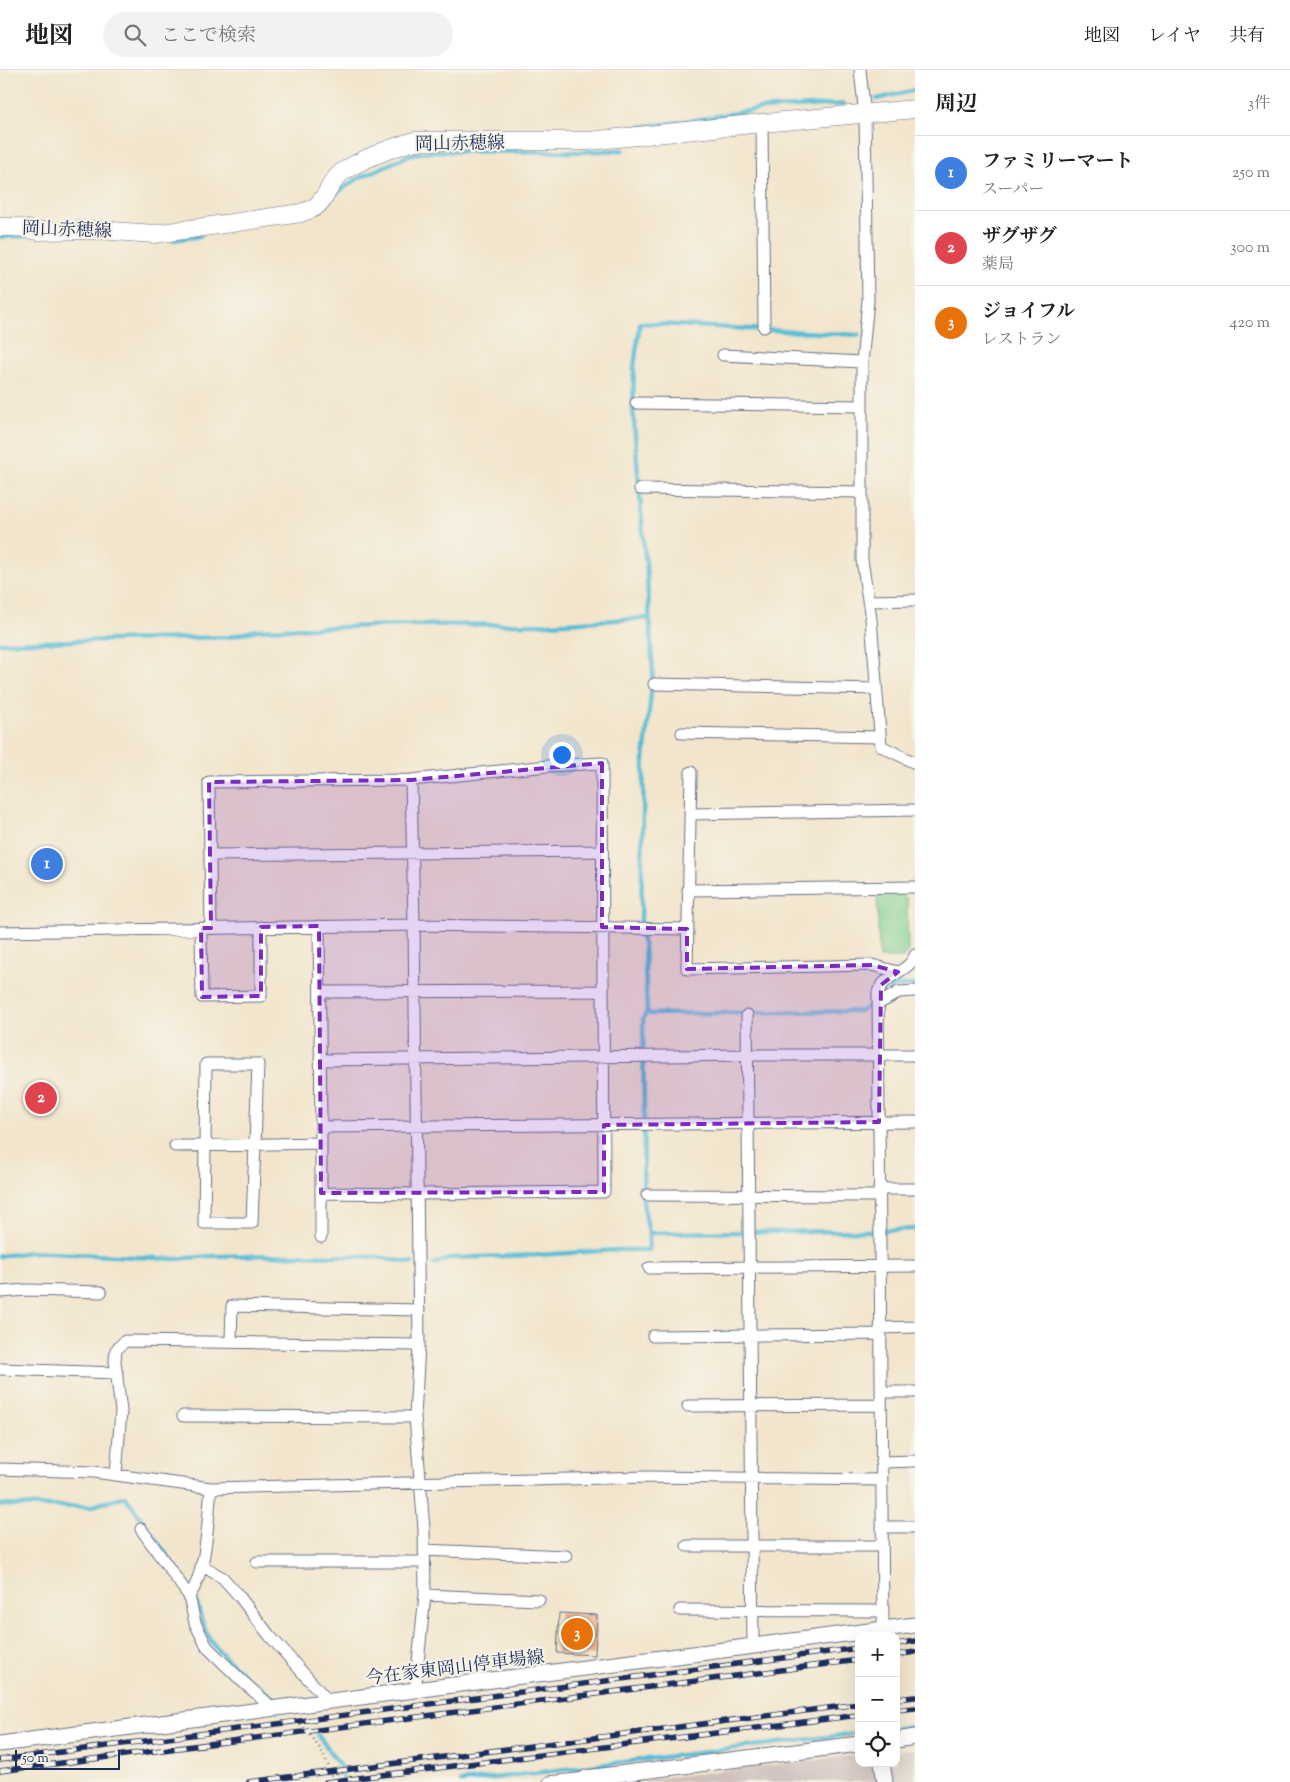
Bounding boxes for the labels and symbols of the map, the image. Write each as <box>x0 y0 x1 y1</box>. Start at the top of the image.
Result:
street label: 岡山赤穂線 <box>415 131 505 159</box>
street label: 岡山赤穂線 <box>22 216 112 246</box>
your location <box>549 742 575 768</box>
pin: 1 <box>31 845 63 883</box>
pin: 2 <box>25 1079 57 1117</box>
pin: 3 <box>561 1615 593 1653</box>
street label: 今在家東岡山停車場線 <box>364 1645 546 1693</box>
scale bar <box>15 1747 120 1770</box>

